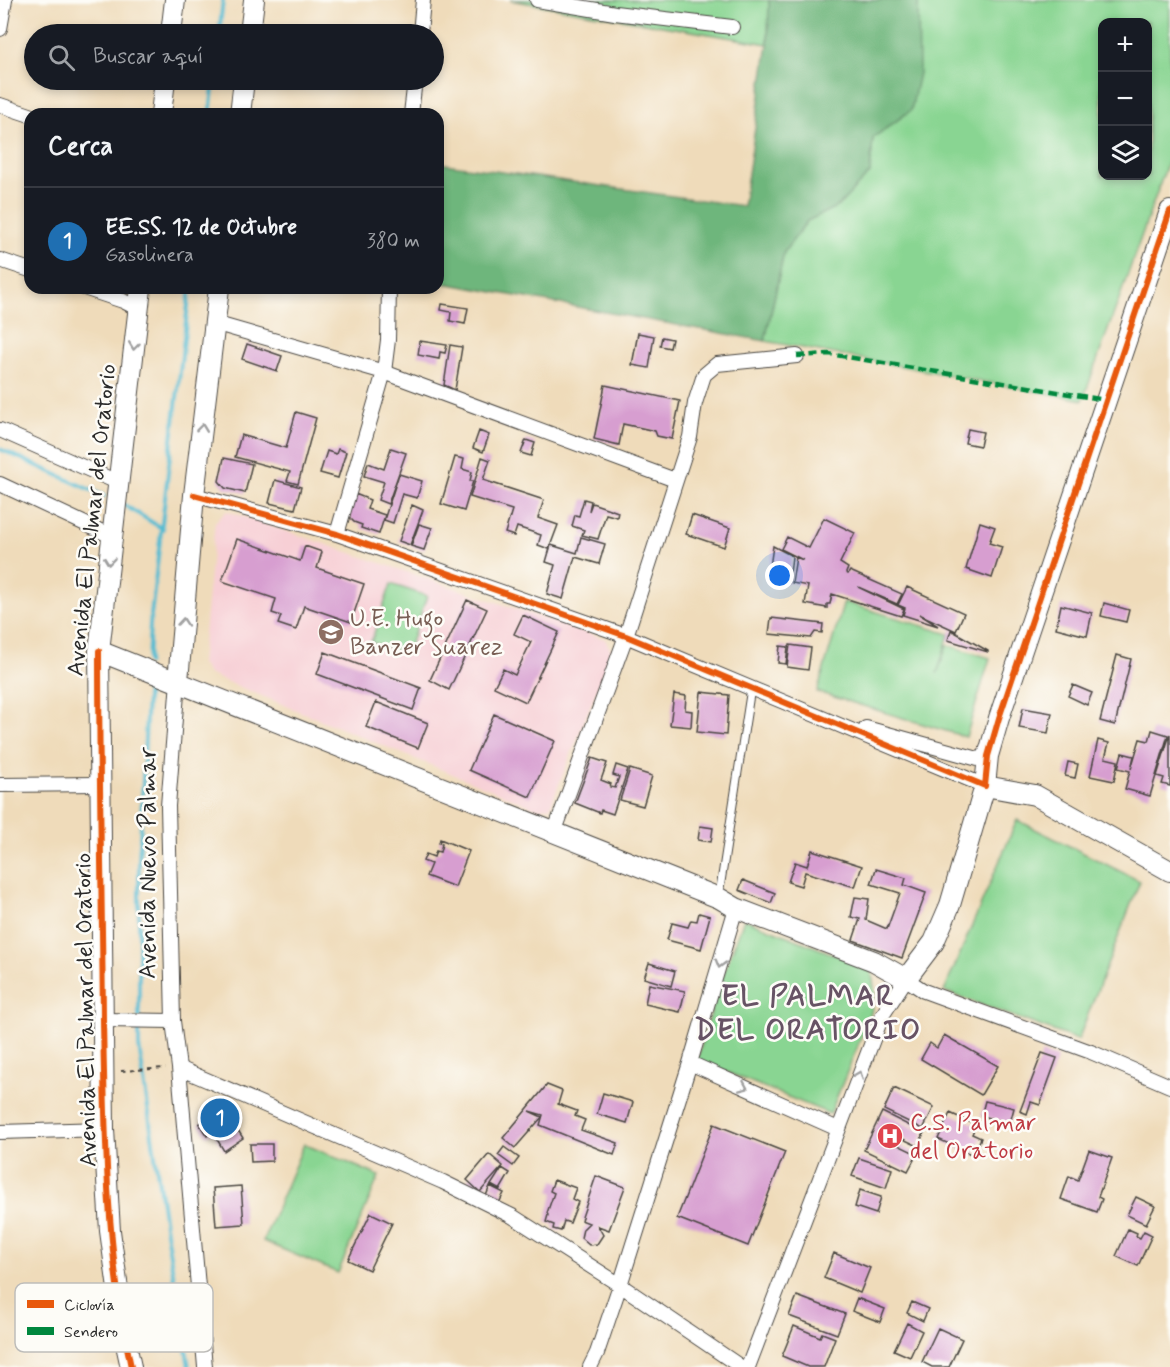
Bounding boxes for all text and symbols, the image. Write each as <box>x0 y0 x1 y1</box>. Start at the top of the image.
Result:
map controls <box>1098 18 1152 180</box>
button: + <box>1098 18 1152 72</box>
search box <box>24 24 444 90</box>
icon: search <box>45 41 78 74</box>
text: Buscar aquí <box>93 43 204 71</box>
button: − <box>1098 72 1152 126</box>
button: layers <box>1098 126 1152 180</box>
text: Cerca <box>48 130 113 164</box>
text: EE.SS. 12 de Octubre <box>105 214 297 242</box>
text: 1 <box>63 228 72 255</box>
text: 380 m <box>367 228 420 255</box>
text: Gasolinera <box>105 242 194 269</box>
one-way arrow <box>128 342 141 351</box>
street label: Avenida El Palmar del Oratorio <box>61 362 124 678</box>
one-way arrow <box>195 424 208 433</box>
one-way arrow <box>103 556 115 565</box>
your location <box>765 561 794 590</box>
place label: U.E. Hugo Banzer Suarez <box>350 604 503 663</box>
school or university icon: U.E. Hugo Banzer Suarez <box>316 617 346 647</box>
one-way arrow <box>176 618 189 627</box>
street label: Avenida Nuevo Palmar <box>133 746 164 979</box>
street label: Avenida El Palmar del Oratorio <box>68 853 105 1167</box>
one-way arrow <box>715 958 727 969</box>
district label: EL PALMAR DEL ORATORIO <box>694 977 922 1050</box>
one-way arrow <box>852 1070 864 1081</box>
one-way arrow <box>737 1080 748 1092</box>
pin: 1 <box>200 1096 240 1140</box>
place label: C.S. Palmar del Oratorio <box>910 1108 1036 1167</box>
hospital icon: C.S. Palmar del Oratorio <box>875 1121 905 1151</box>
legend <box>15 1283 213 1352</box>
text: Ciclovía <box>64 1295 115 1316</box>
text: Sendero <box>64 1322 118 1343</box>

